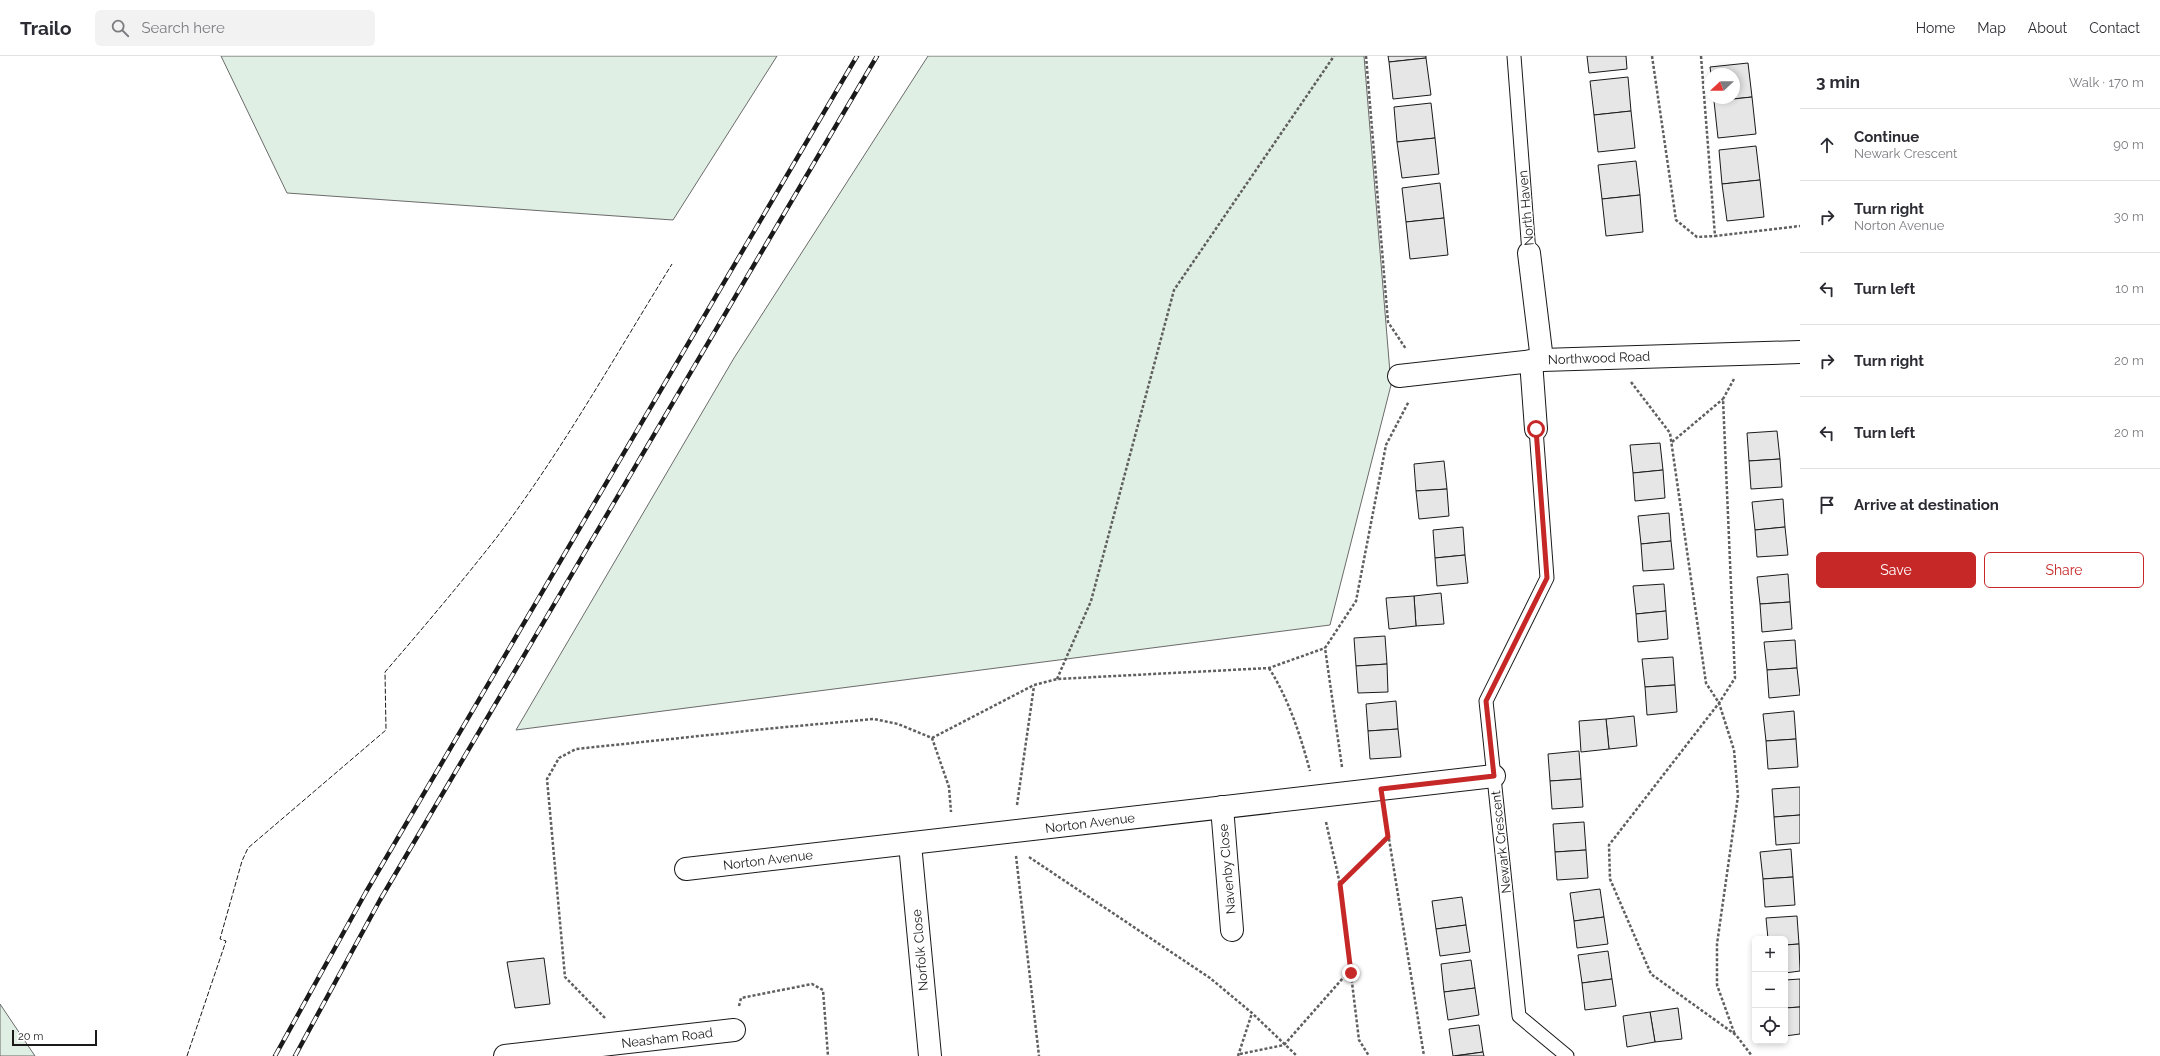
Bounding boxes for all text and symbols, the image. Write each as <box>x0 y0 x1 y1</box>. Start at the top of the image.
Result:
search box <box>95 10 375 46</box>
text: Trailo <box>20 17 71 39</box>
icon: search <box>109 17 131 39</box>
text: Search here <box>141 19 225 37</box>
text: Home <box>1916 20 1955 36</box>
text: Map <box>1977 20 2006 36</box>
text: About <box>2028 20 2067 36</box>
text: Contact <box>2089 20 2140 36</box>
north arrow <box>1704 68 1740 104</box>
text: 3 min <box>1816 72 1860 92</box>
text: Walk · 170 m <box>2069 75 2144 90</box>
text: Continue <box>1854 128 1919 146</box>
icon: ahead <box>1816 134 1838 156</box>
text: 90 m <box>2113 137 2144 152</box>
text: Newark Crescent <box>1854 146 1957 161</box>
street label: North Haven <box>1515 170 1537 246</box>
text: Turn right <box>1854 200 1924 218</box>
icon: right <box>1816 206 1838 228</box>
text: 30 m <box>2114 209 2144 224</box>
text: Norton Avenue <box>1854 218 1944 233</box>
icon: left <box>1816 278 1838 300</box>
text: Turn left <box>1854 280 1915 298</box>
text: 10 m <box>2115 281 2144 296</box>
street label: Northwood Road <box>1548 349 1650 367</box>
icon: right <box>1816 350 1838 372</box>
text: Turn right <box>1854 352 1924 370</box>
text: 20 m <box>2114 353 2144 368</box>
route start <box>1527 420 1545 438</box>
icon: left <box>1816 422 1838 444</box>
text: Turn left <box>1854 424 1915 442</box>
text: 20 m <box>2114 425 2144 440</box>
icon: arrive <box>1816 494 1838 516</box>
text: Arrive at destination <box>1854 496 1999 514</box>
button: Save <box>1816 552 1976 588</box>
button: Share <box>1984 552 2144 588</box>
street label: Newark Crescent <box>1488 789 1514 894</box>
street label: Norton Avenue <box>1044 810 1136 836</box>
street label: Navenby Close <box>1216 823 1238 915</box>
street label: Norton Avenue <box>722 847 814 873</box>
street label: Norfolk Close <box>909 908 931 991</box>
map controls <box>1752 936 1788 1044</box>
button: + <box>1752 936 1788 972</box>
route end <box>1342 964 1360 982</box>
button: − <box>1752 972 1788 1008</box>
button: locate <box>1752 1008 1788 1044</box>
street label: Neasham Road <box>620 1025 714 1051</box>
scale bar <box>12 1028 97 1047</box>
text: 20 m <box>18 1030 43 1043</box>

